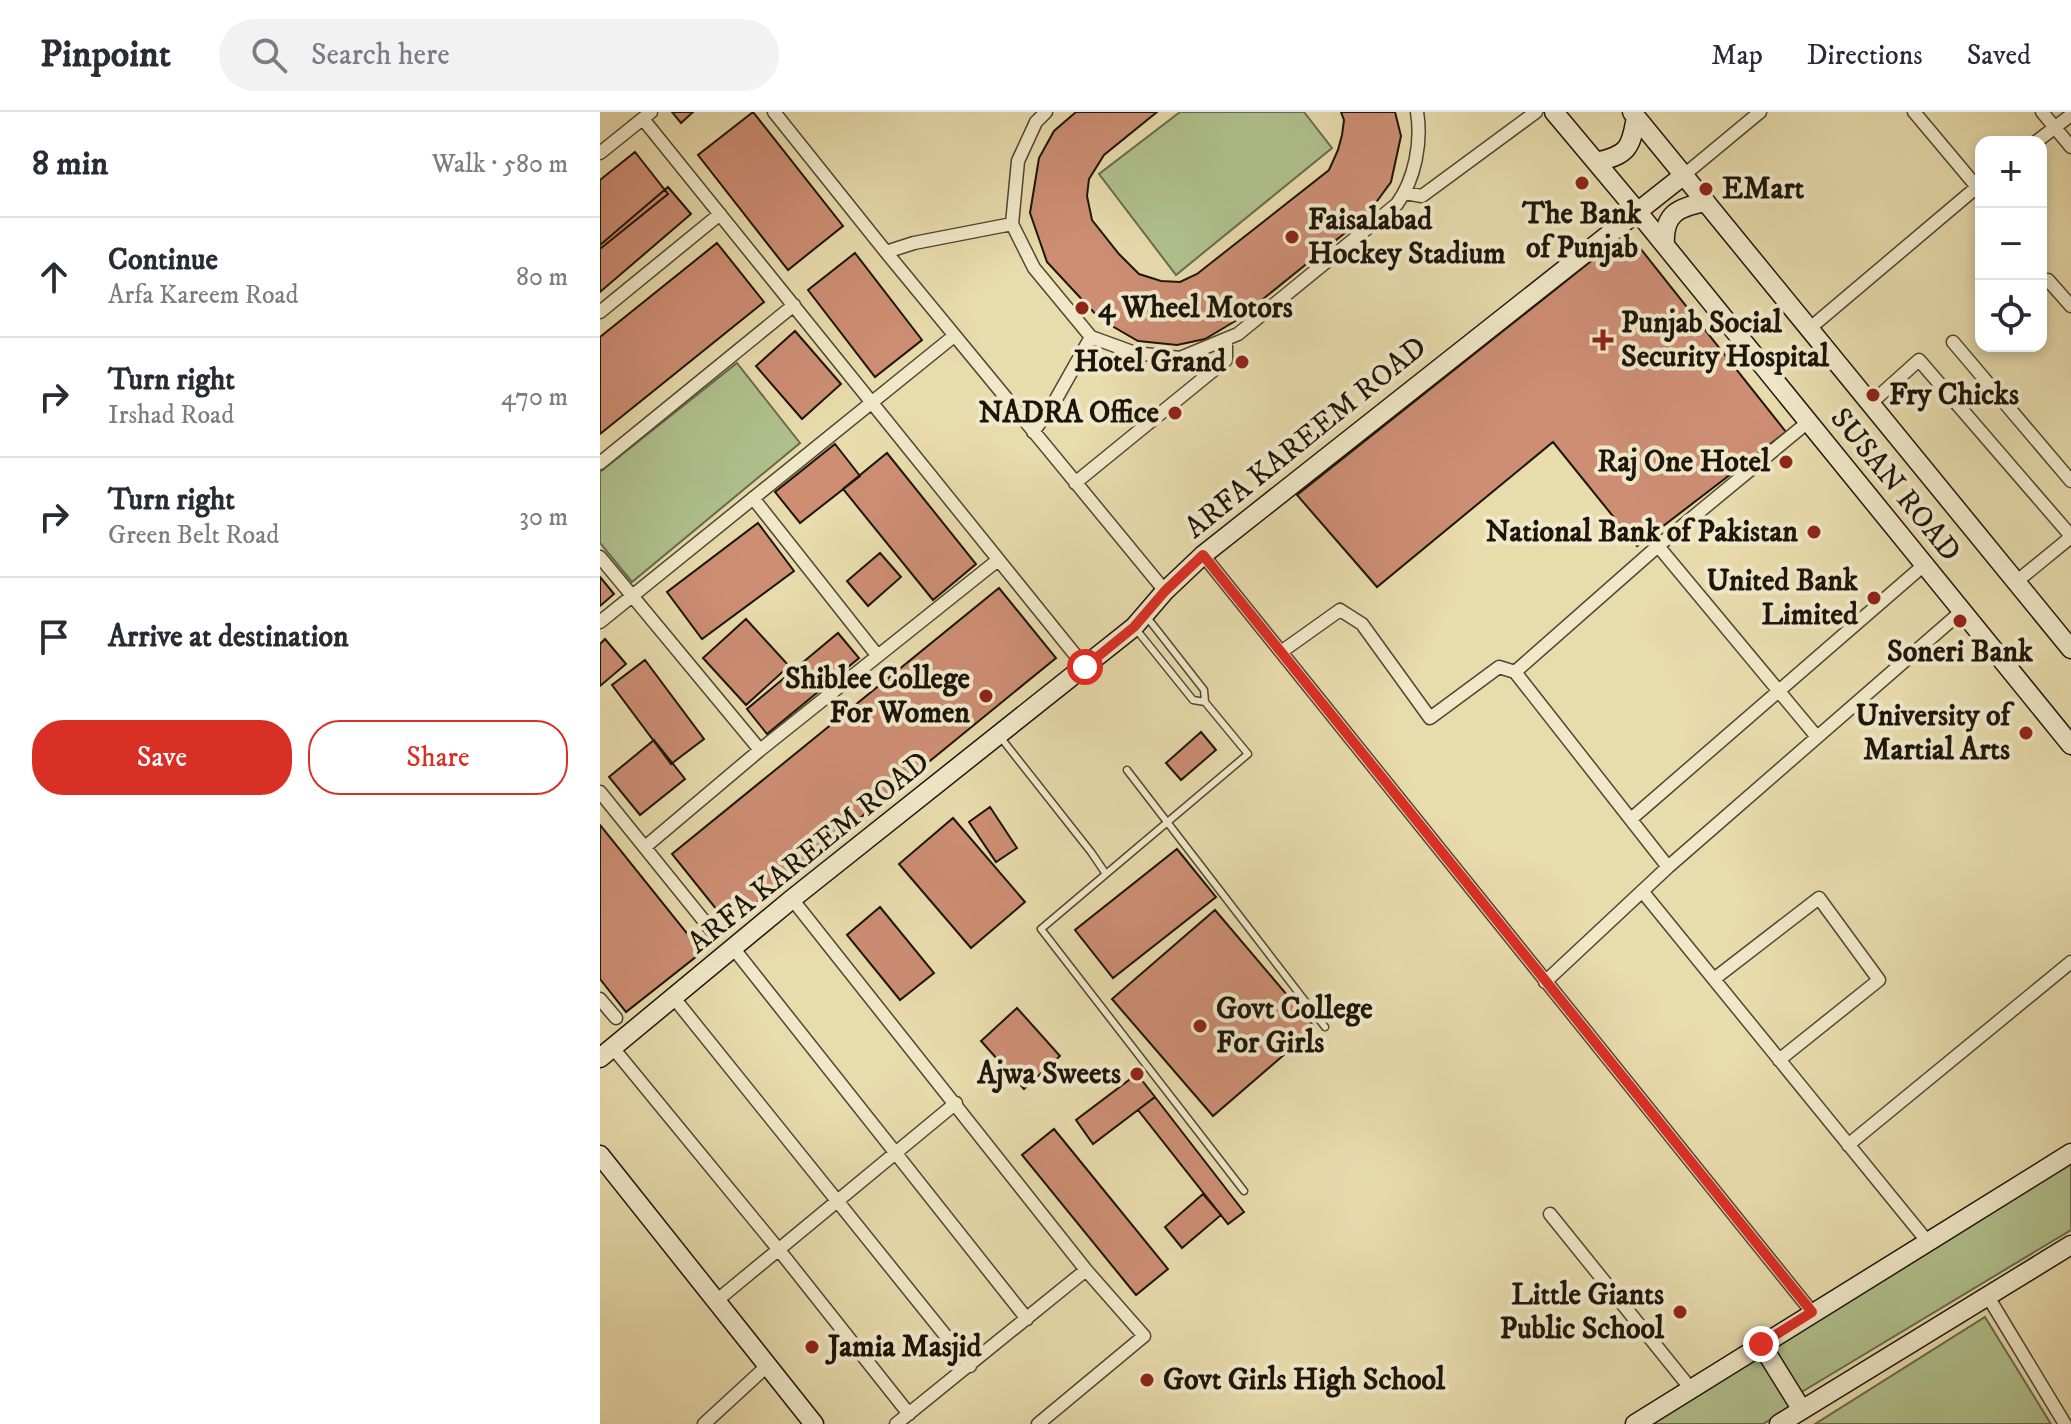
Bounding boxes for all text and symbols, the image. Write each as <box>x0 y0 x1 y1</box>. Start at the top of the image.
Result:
search box <box>219 19 779 91</box>
text: Pinpoint <box>40 31 171 79</box>
icon: search <box>247 33 291 77</box>
text: Search here <box>311 37 450 74</box>
text: Map <box>1711 38 1763 73</box>
text: Directions <box>1807 38 1923 73</box>
text: Saved <box>1967 38 2031 73</box>
map controls <box>1975 136 2047 352</box>
button: + <box>1975 136 2047 208</box>
text: 8 min <box>32 143 108 185</box>
text: Walk · 580 m <box>432 148 568 181</box>
place label: EMart <box>1722 171 1805 208</box>
marker: The Bank of Punjab <box>1573 174 1591 192</box>
marker: EMart <box>1697 180 1715 198</box>
place label: The Bank of Punjab <box>1521 196 1643 267</box>
place label: Faisalabad Hockey Stadium <box>1308 202 1506 273</box>
button: − <box>1975 208 2047 280</box>
marker: Faisalabad Hockey Stadium <box>1283 228 1301 246</box>
text: Continue <box>108 242 218 279</box>
icon: ahead <box>32 255 76 299</box>
text: 80 m <box>516 261 568 294</box>
text: Arfa Kareem Road <box>108 279 299 312</box>
button: locate <box>1975 280 2047 352</box>
place label: 4 Wheel Motors <box>1098 290 1293 327</box>
marker: 4 Wheel Motors <box>1073 299 1091 317</box>
place label: Punjab Social Security Hospital <box>1621 305 1830 376</box>
street label: ARFA KAREEM ROAD <box>1177 329 1435 547</box>
marker: Punjab Social Security Hospital <box>1592 329 1614 351</box>
place label: Hotel Grand <box>1074 344 1227 381</box>
marker: Hotel Grand <box>1233 353 1251 371</box>
text: Turn right <box>108 362 235 399</box>
icon: right <box>32 375 76 419</box>
place label: Fry Chicks <box>1889 377 2019 414</box>
text: 470 m <box>501 381 568 414</box>
marker: Fry Chicks <box>1864 386 1882 404</box>
place label: NADRA Office <box>978 395 1160 432</box>
text: Irshad Road <box>108 399 234 432</box>
street label: SUSAN ROAD <box>1822 401 1968 569</box>
marker: NADRA Office <box>1166 404 1184 422</box>
place label: Raj One Hotel <box>1598 444 1771 481</box>
marker: Raj One Hotel <box>1777 453 1795 471</box>
text: Turn right <box>108 482 235 519</box>
icon: right <box>32 495 76 539</box>
text: 30 m <box>519 501 568 534</box>
place label: National Bank of Pakistan <box>1486 514 1798 551</box>
text: Green Belt Road <box>108 519 279 552</box>
marker: National Bank of Pakistan <box>1805 523 1823 541</box>
place label: United Bank Limited <box>1706 563 1859 634</box>
marker: United Bank Limited <box>1865 589 1883 607</box>
marker: Soneri Bank <box>1951 612 1969 630</box>
icon: arrive <box>32 615 76 659</box>
text: Arrive at destination <box>108 619 349 656</box>
place label: Soneri Bank <box>1887 634 2034 671</box>
route start <box>1067 649 1103 685</box>
place label: Shiblee College For Women <box>785 661 971 732</box>
marker: Shiblee College For Women <box>977 687 995 705</box>
place label: University of Martial Arts <box>1855 698 2015 769</box>
button: Save <box>32 720 292 795</box>
button: Share <box>308 720 568 795</box>
marker: University of Martial Arts <box>2017 724 2035 742</box>
street label: ARFA KAREEM ROAD <box>680 744 938 962</box>
place label: Govt College For Girls <box>1216 991 1373 1062</box>
marker: Govt College For Girls <box>1191 1017 1209 1035</box>
place label: Ajwa Sweets <box>976 1056 1121 1093</box>
marker: Ajwa Sweets <box>1128 1065 1146 1083</box>
place label: Little Giants Public School <box>1500 1277 1665 1348</box>
marker: Little Giants Public School <box>1671 1303 1689 1321</box>
route end <box>1743 1326 1779 1362</box>
place label: Jamia Masjid <box>825 1329 983 1366</box>
marker: Jamia Masjid <box>803 1338 821 1356</box>
place label: Govt Girls High School <box>1163 1362 1446 1399</box>
marker: Govt Girls High School <box>1138 1371 1156 1389</box>

